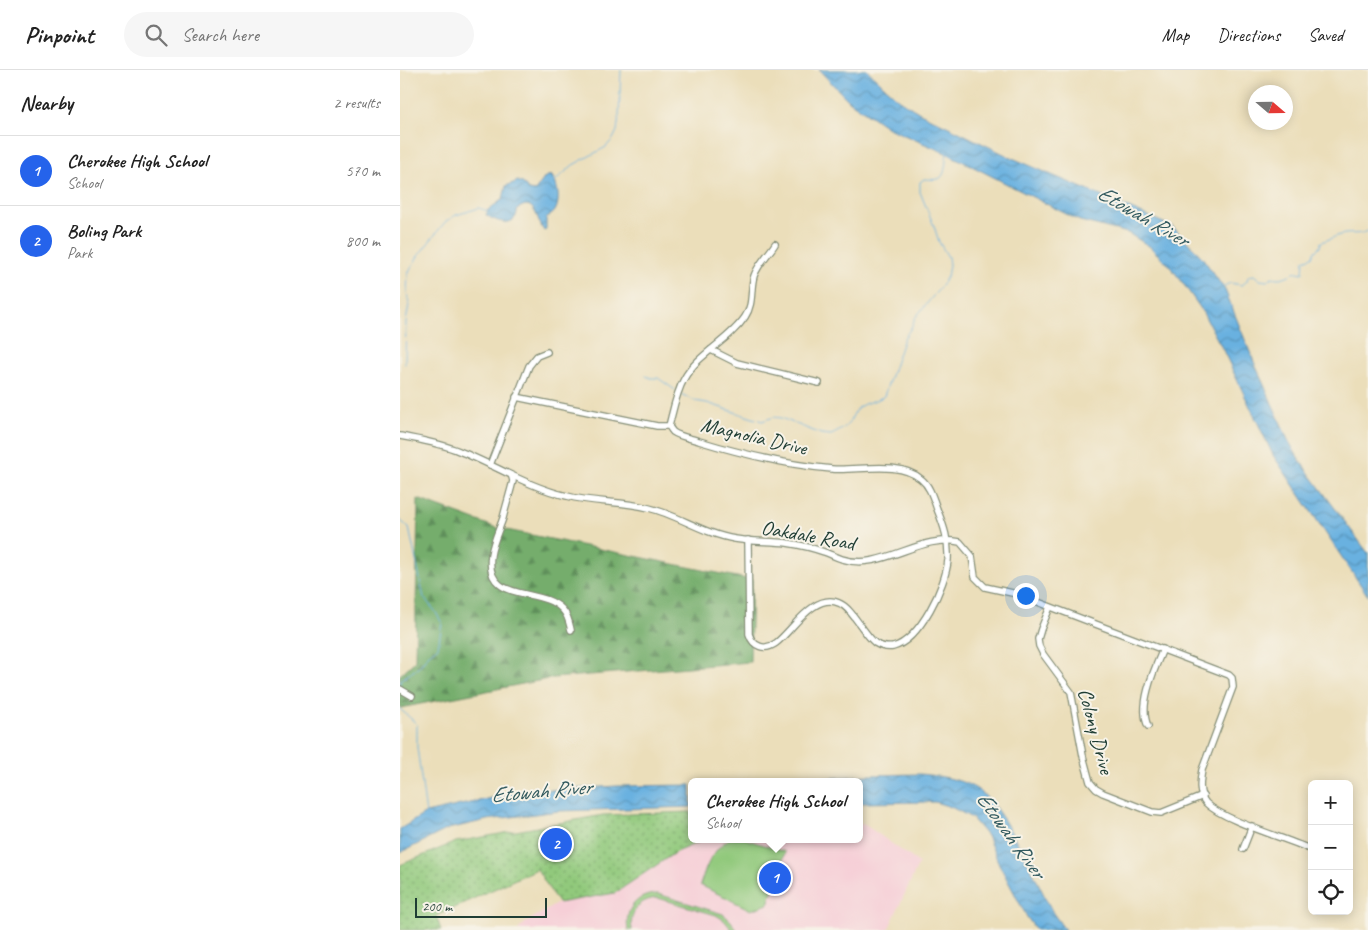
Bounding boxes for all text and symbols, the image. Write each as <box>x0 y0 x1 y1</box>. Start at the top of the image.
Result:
search box <box>124 12 474 57</box>
text: Pinpoint <box>25 20 94 50</box>
icon: search <box>142 21 170 49</box>
text: Search here <box>182 23 259 47</box>
text: Map <box>1162 24 1189 46</box>
text: Directions <box>1217 24 1280 46</box>
text: Saved <box>1308 24 1343 46</box>
north arrow <box>1248 85 1293 130</box>
text: Nearby <box>20 90 73 116</box>
text: 2 results <box>333 93 380 113</box>
text: Cherokee High School <box>67 149 207 173</box>
text: 1 <box>32 161 40 181</box>
text: 570 m <box>346 161 380 181</box>
text: School <box>67 173 101 193</box>
water label: Etowah River <box>1092 179 1196 255</box>
text: Boling Park <box>67 219 141 243</box>
text: 2 <box>32 231 40 251</box>
text: 800 m <box>346 231 380 251</box>
text: Park <box>67 243 92 263</box>
street label: Magnolia Drive <box>698 411 811 461</box>
street label: Oakdale Road <box>759 514 860 557</box>
your location <box>1013 583 1039 609</box>
street label: Colony Drive <box>1072 685 1120 779</box>
water label: Etowah River <box>490 772 595 809</box>
popup <box>688 778 863 843</box>
map controls <box>1308 780 1353 915</box>
button: + <box>1308 780 1353 825</box>
water label: Etowah River <box>970 786 1054 886</box>
text: Cherokee High School <box>705 789 846 813</box>
text: School <box>705 813 740 833</box>
pin: 2 <box>540 825 572 863</box>
button: − <box>1308 825 1353 870</box>
pin: 1 <box>759 859 791 897</box>
button: locate <box>1308 870 1353 915</box>
scale bar <box>415 895 548 918</box>
text: 200 m <box>422 898 452 915</box>

